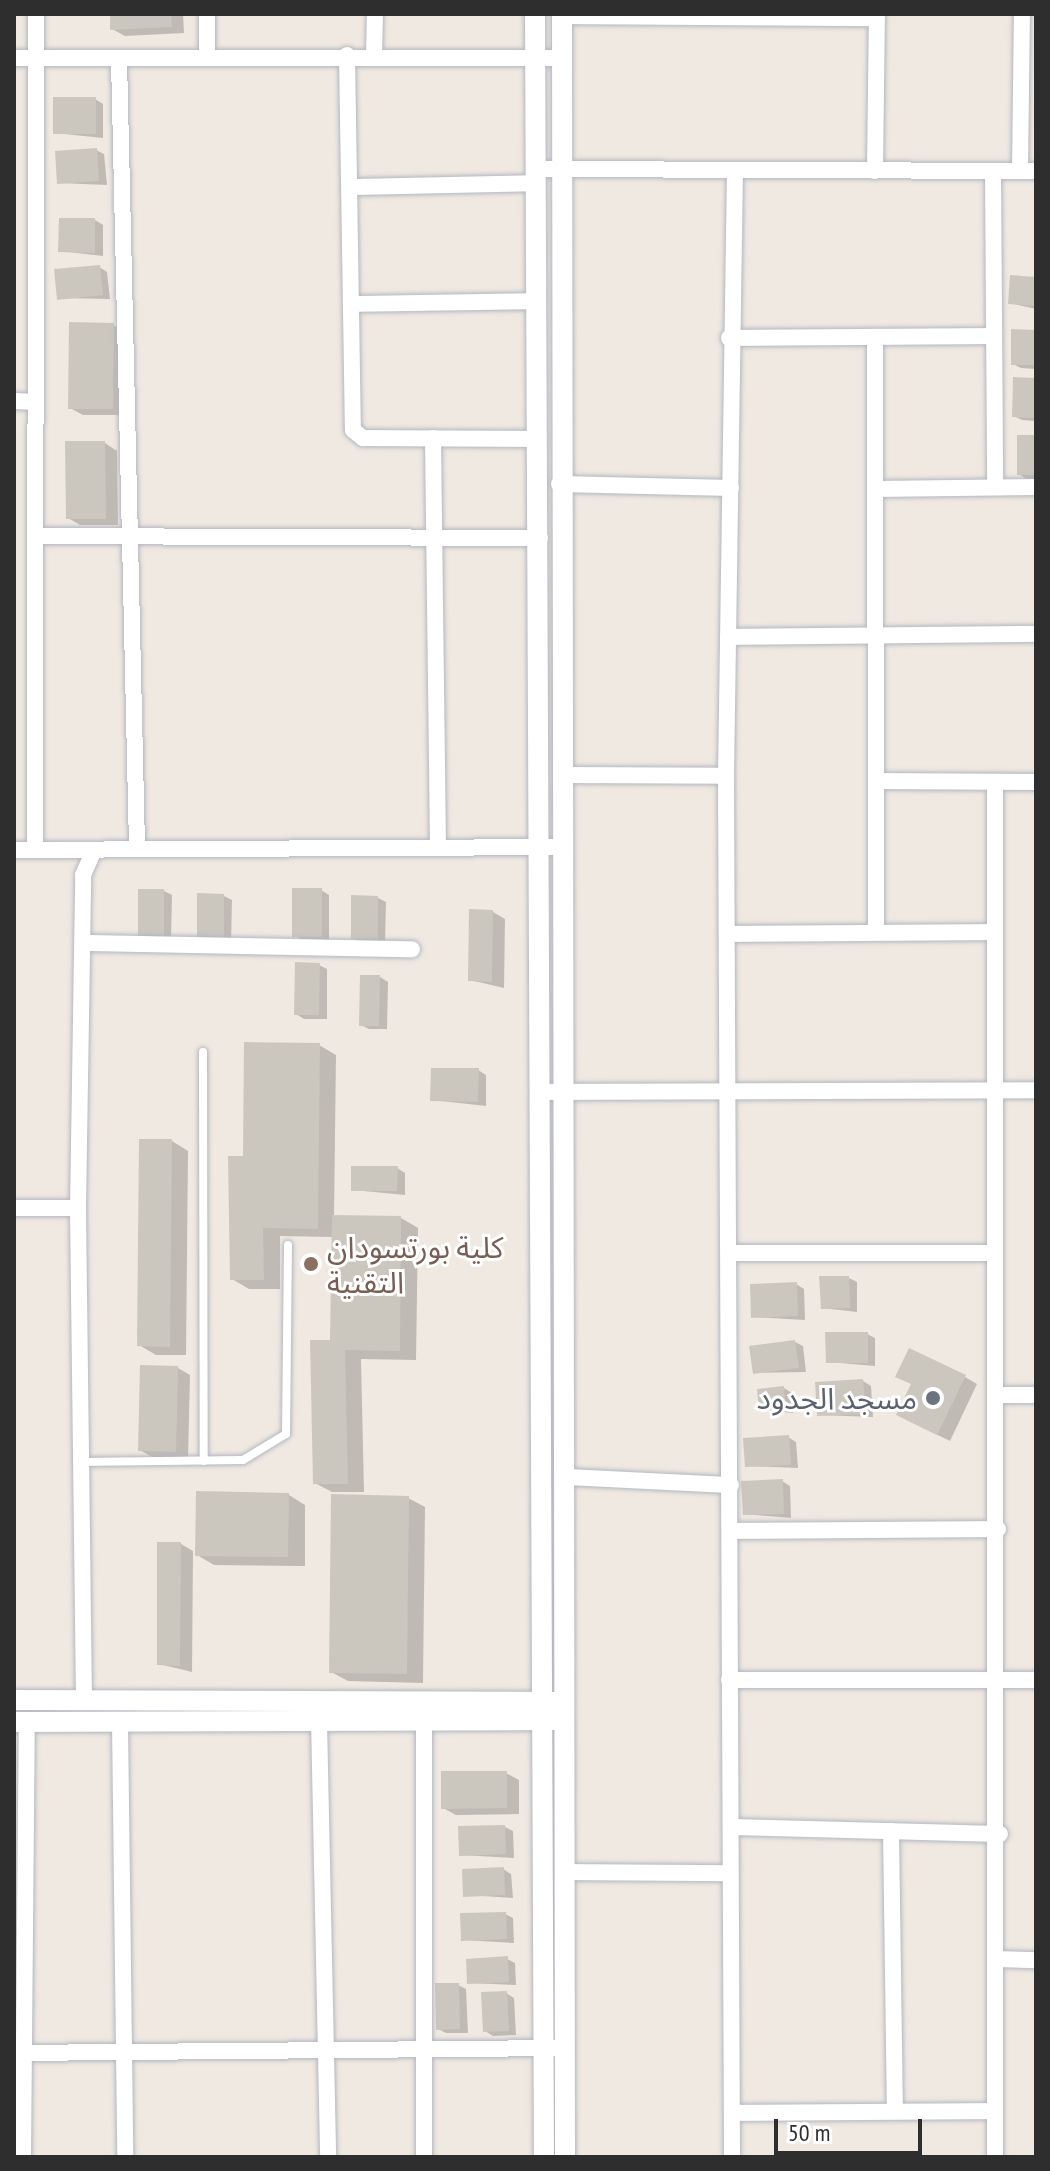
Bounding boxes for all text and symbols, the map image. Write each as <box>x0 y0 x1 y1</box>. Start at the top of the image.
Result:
place label: كلية بورتسودان التقنية <box>327 1229 503 1300</box>
marker: كلية بورتسودان التقنية <box>302 1255 320 1273</box>
place label: مسجد الجدود <box>757 1380 917 1416</box>
marker: مسجد الجدود <box>924 1389 942 1407</box>
scale bar <box>778 2103 926 2153</box>
text: 50 m <box>788 2117 830 2148</box>

